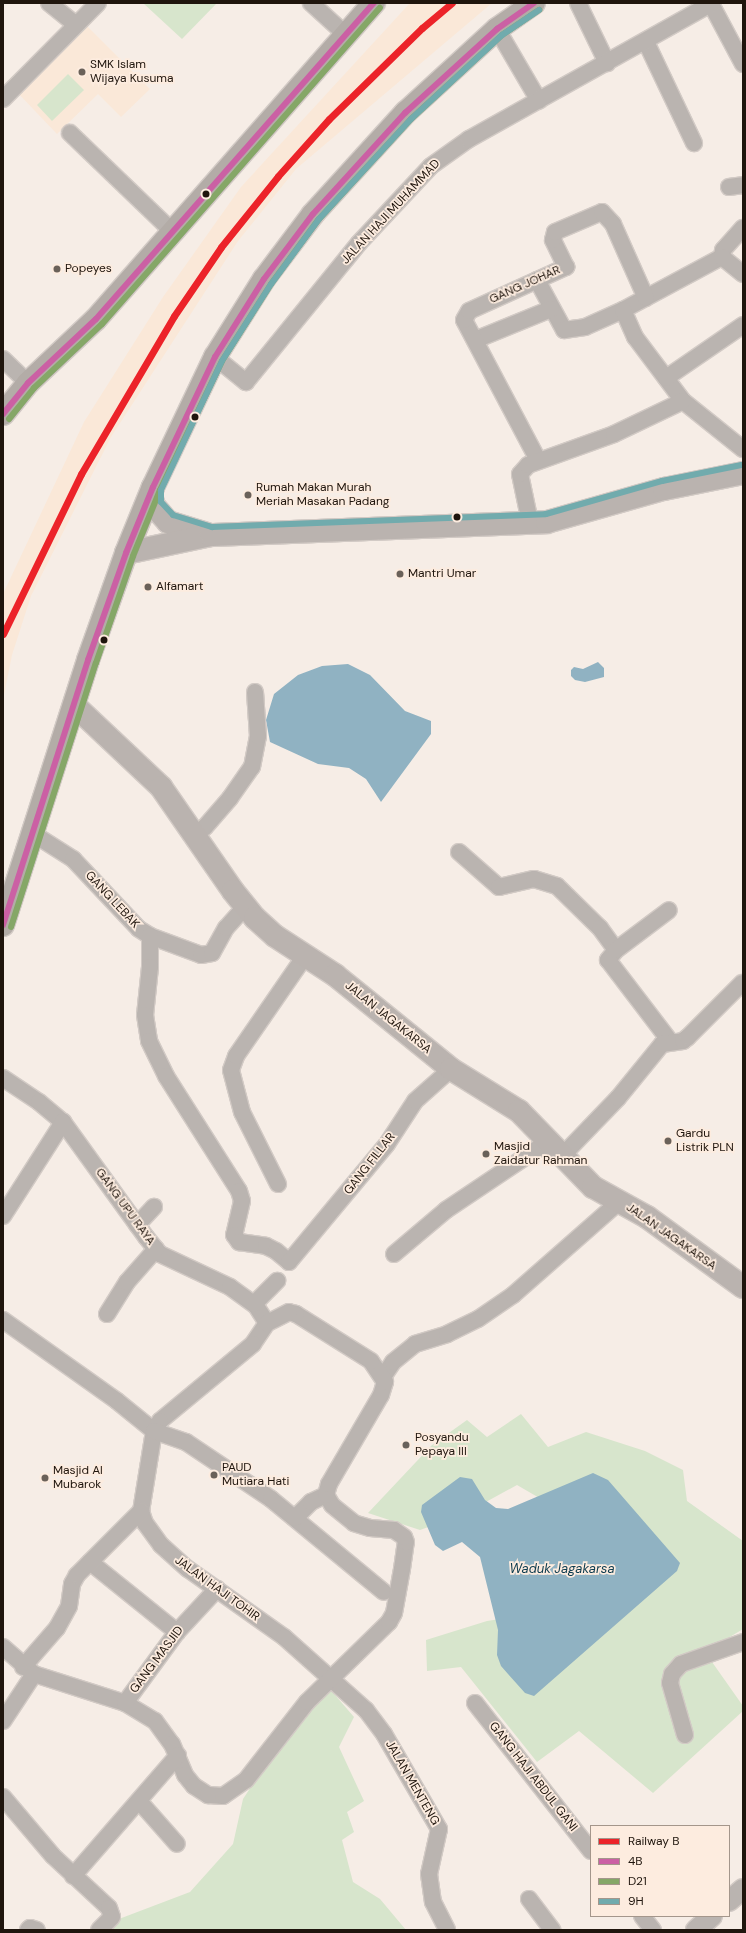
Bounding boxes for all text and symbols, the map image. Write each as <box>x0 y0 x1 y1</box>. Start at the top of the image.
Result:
place label: SMK Islam Wijaya Kusuma <box>90 58 174 86</box>
marker: SMK Islam Wijaya Kusuma <box>77 67 87 77</box>
street label: JALAN HAJI MUHAMMAD <box>339 157 443 267</box>
unlabelled marker <box>201 189 211 199</box>
place label: Popeyes <box>65 262 112 276</box>
street label: GANG JOHAR <box>487 263 563 307</box>
marker: Popeyes <box>52 264 62 274</box>
unlabelled marker <box>190 412 200 422</box>
place label: Rumah Makan Murah Meriah Masakan Padang <box>256 481 389 509</box>
marker: Rumah Makan Murah Meriah Masakan Padang <box>243 490 253 500</box>
unlabelled marker <box>452 512 462 522</box>
place label: Mantri Umar <box>408 567 476 581</box>
marker: Mantri Umar <box>395 569 405 579</box>
place label: Alfamart <box>156 580 203 594</box>
marker: Alfamart <box>143 582 153 592</box>
unlabelled marker <box>99 635 109 645</box>
street label: GANG LEBAK <box>82 868 142 932</box>
street label: JALAN JAGAKARSA <box>342 979 434 1057</box>
place label: Gardu Listrik PLN <box>676 1127 734 1155</box>
street label: GANG FILLAR <box>341 1130 399 1198</box>
marker: Gardu Listrik PLN <box>663 1136 673 1146</box>
place label: Masjid Zaidatur Rahman <box>494 1140 587 1168</box>
marker: Masjid Zaidatur Rahman <box>481 1149 491 1159</box>
street label: GANG UPU RAYA <box>92 1166 158 1248</box>
street label: JALAN JAGAKARSA <box>623 1201 719 1273</box>
place label: Posyandu Pepaya III <box>415 1431 469 1459</box>
marker: Posyandu Pepaya III <box>400 1439 412 1451</box>
place label: PAUD Mutiara Hati <box>222 1461 289 1489</box>
place label: Masjid Al Mubarok <box>53 1464 103 1492</box>
marker: PAUD Mutiara Hati <box>209 1470 219 1480</box>
marker: Masjid Al Mubarok <box>40 1473 50 1483</box>
street label: JALAN HAJI TOHIR <box>172 1553 262 1625</box>
water label: Waduk Jagakarsa <box>509 1561 615 1577</box>
street label: GANG MASJID <box>127 1624 187 1696</box>
street label: GANG HAJI ABDUL GANI <box>486 1719 580 1835</box>
street label: JALAN MENTENG <box>382 1738 442 1828</box>
legend <box>590 1825 730 1917</box>
text: Railway B <box>628 1833 679 1849</box>
text: 4B <box>628 1853 643 1869</box>
text: D21 <box>628 1873 647 1889</box>
text: 9H <box>628 1893 644 1909</box>

